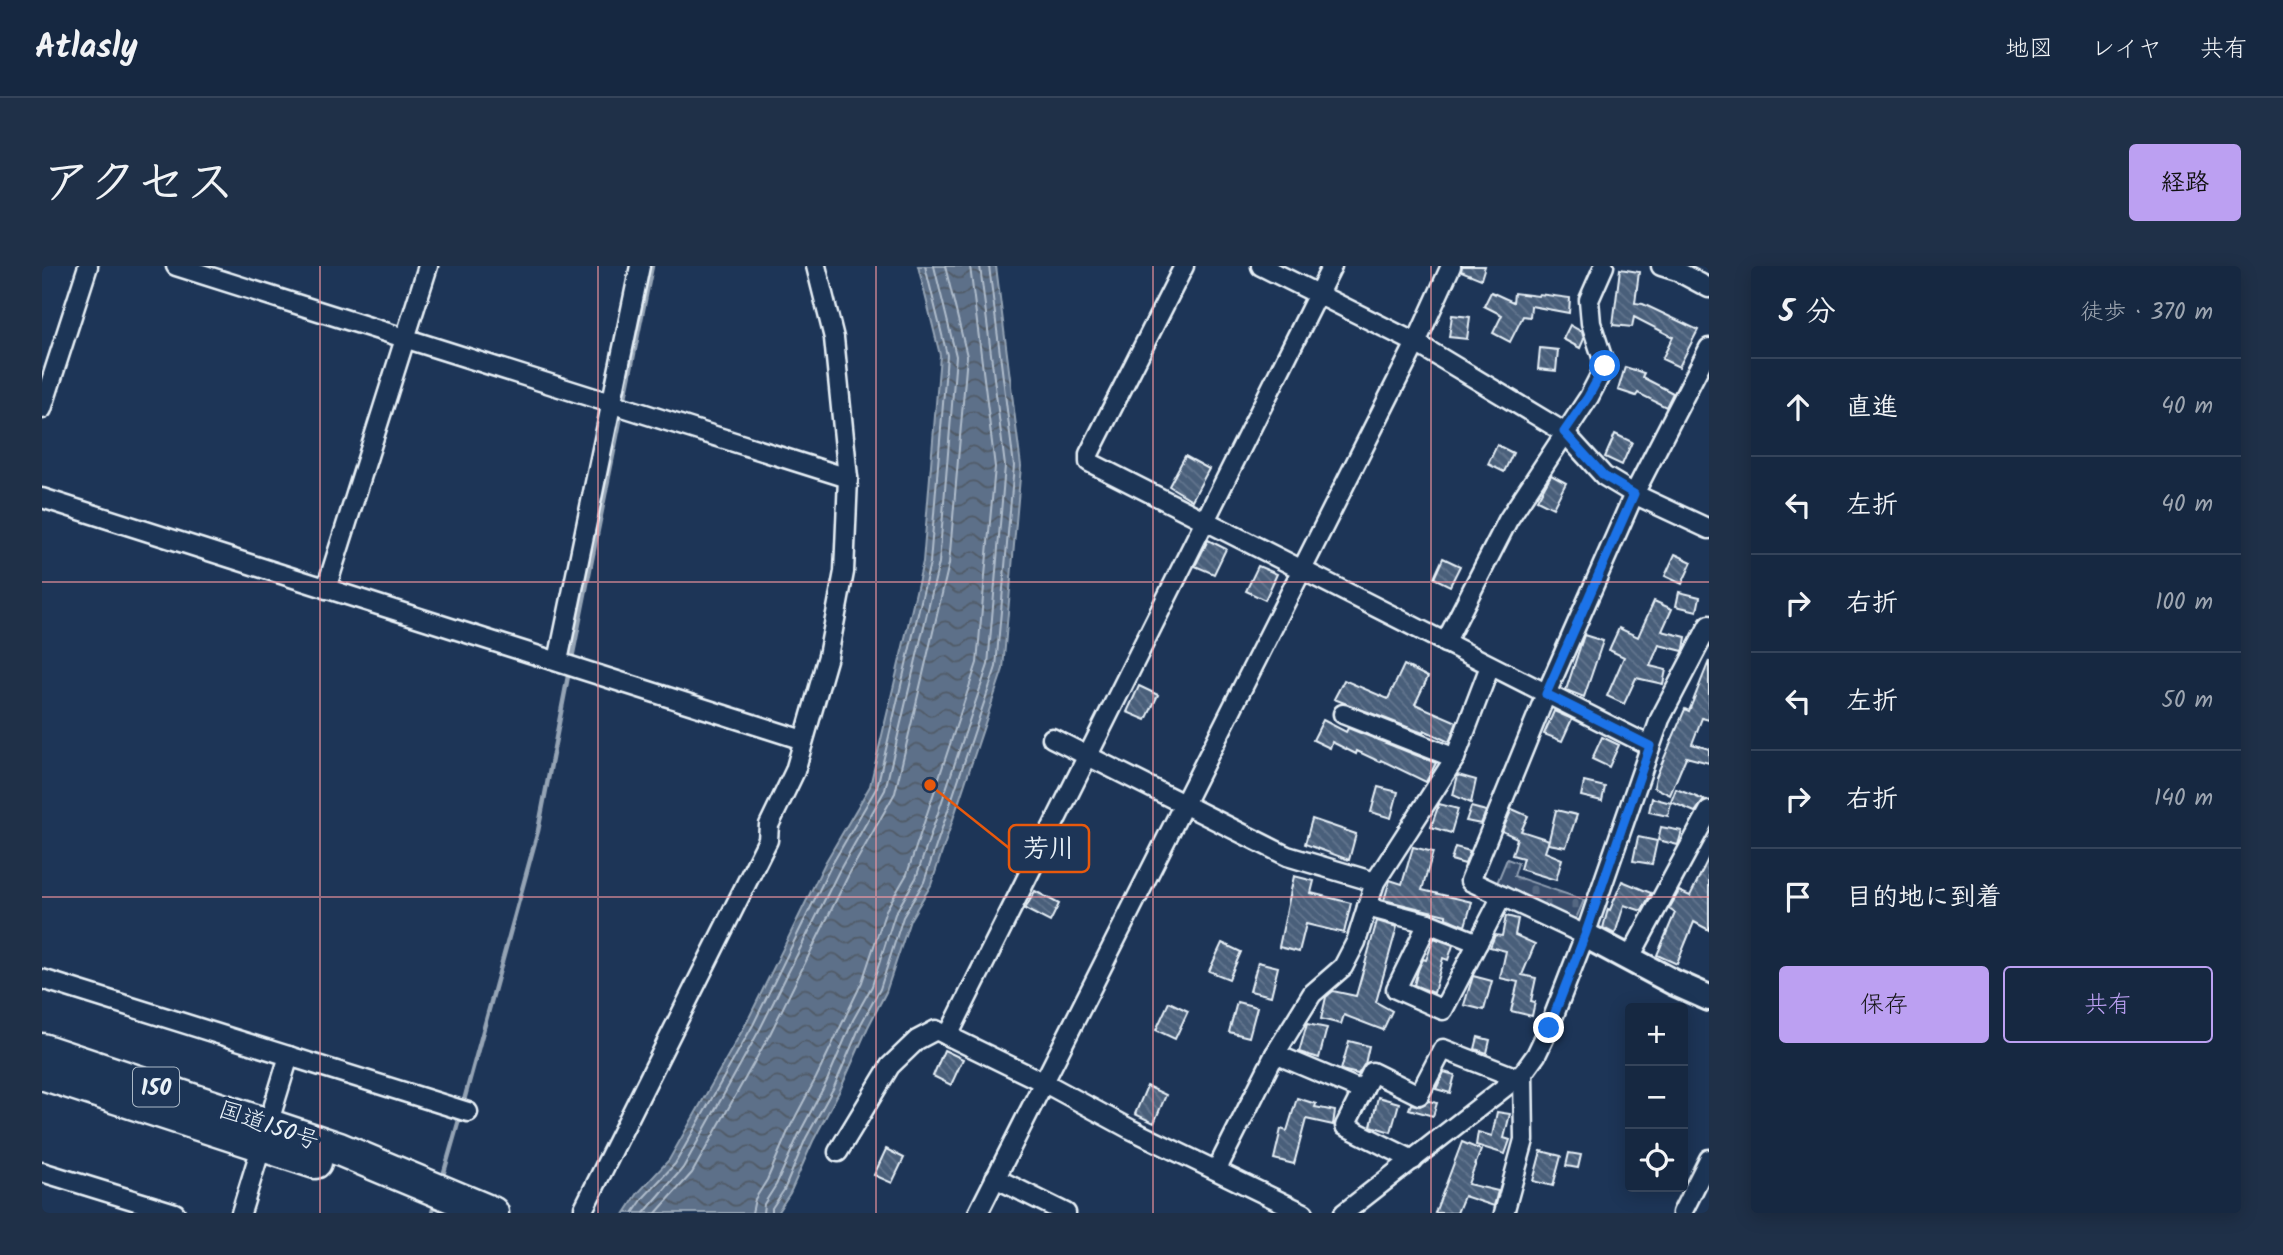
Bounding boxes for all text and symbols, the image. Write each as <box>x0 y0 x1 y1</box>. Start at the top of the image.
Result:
text: Atlasly <box>35 22 138 75</box>
text: 地図 <box>2005 30 2053 69</box>
text: レイヤ <box>2091 30 2162 69</box>
text: 共有 <box>2200 30 2248 69</box>
button: 経路 <box>2129 144 2241 221</box>
text: アクセス <box>42 146 235 224</box>
text: 5 分 <box>1779 289 1836 337</box>
text: 徒歩 · 370 m <box>2080 295 2213 331</box>
route start <box>1589 350 1620 381</box>
text: 直進 <box>1846 387 1898 429</box>
icon: ahead <box>1779 388 1817 426</box>
text: 40 m <box>2161 389 2213 425</box>
text: 左折 <box>1846 485 1898 527</box>
icon: left <box>1779 486 1817 524</box>
text: 40 m <box>2161 487 2213 523</box>
text: 右折 <box>1846 583 1898 625</box>
icon: right <box>1779 584 1817 622</box>
text: 100 m <box>2155 585 2213 621</box>
text: 左折 <box>1846 681 1898 723</box>
icon: left <box>1779 682 1817 720</box>
text: 50 m <box>2162 683 2213 719</box>
text: 右折 <box>1846 779 1898 821</box>
icon: right <box>1779 780 1817 818</box>
text: 140 m <box>2154 781 2213 817</box>
callout: 芳川 <box>1009 825 1089 872</box>
text: 芳川 <box>1023 829 1075 871</box>
text: 目的地に到着 <box>1846 877 2002 919</box>
icon: arrive <box>1779 878 1817 916</box>
button: 保存 <box>1779 966 1989 1043</box>
button: 共有 <box>2003 966 2213 1043</box>
map controls <box>1625 1003 1688 1192</box>
button: + <box>1625 1003 1688 1066</box>
route end <box>1533 1012 1564 1043</box>
button: − <box>1625 1066 1688 1129</box>
road number: 150 <box>133 1068 179 1107</box>
street label: 国道150号 <box>213 1091 324 1162</box>
button: locate <box>1625 1129 1688 1192</box>

